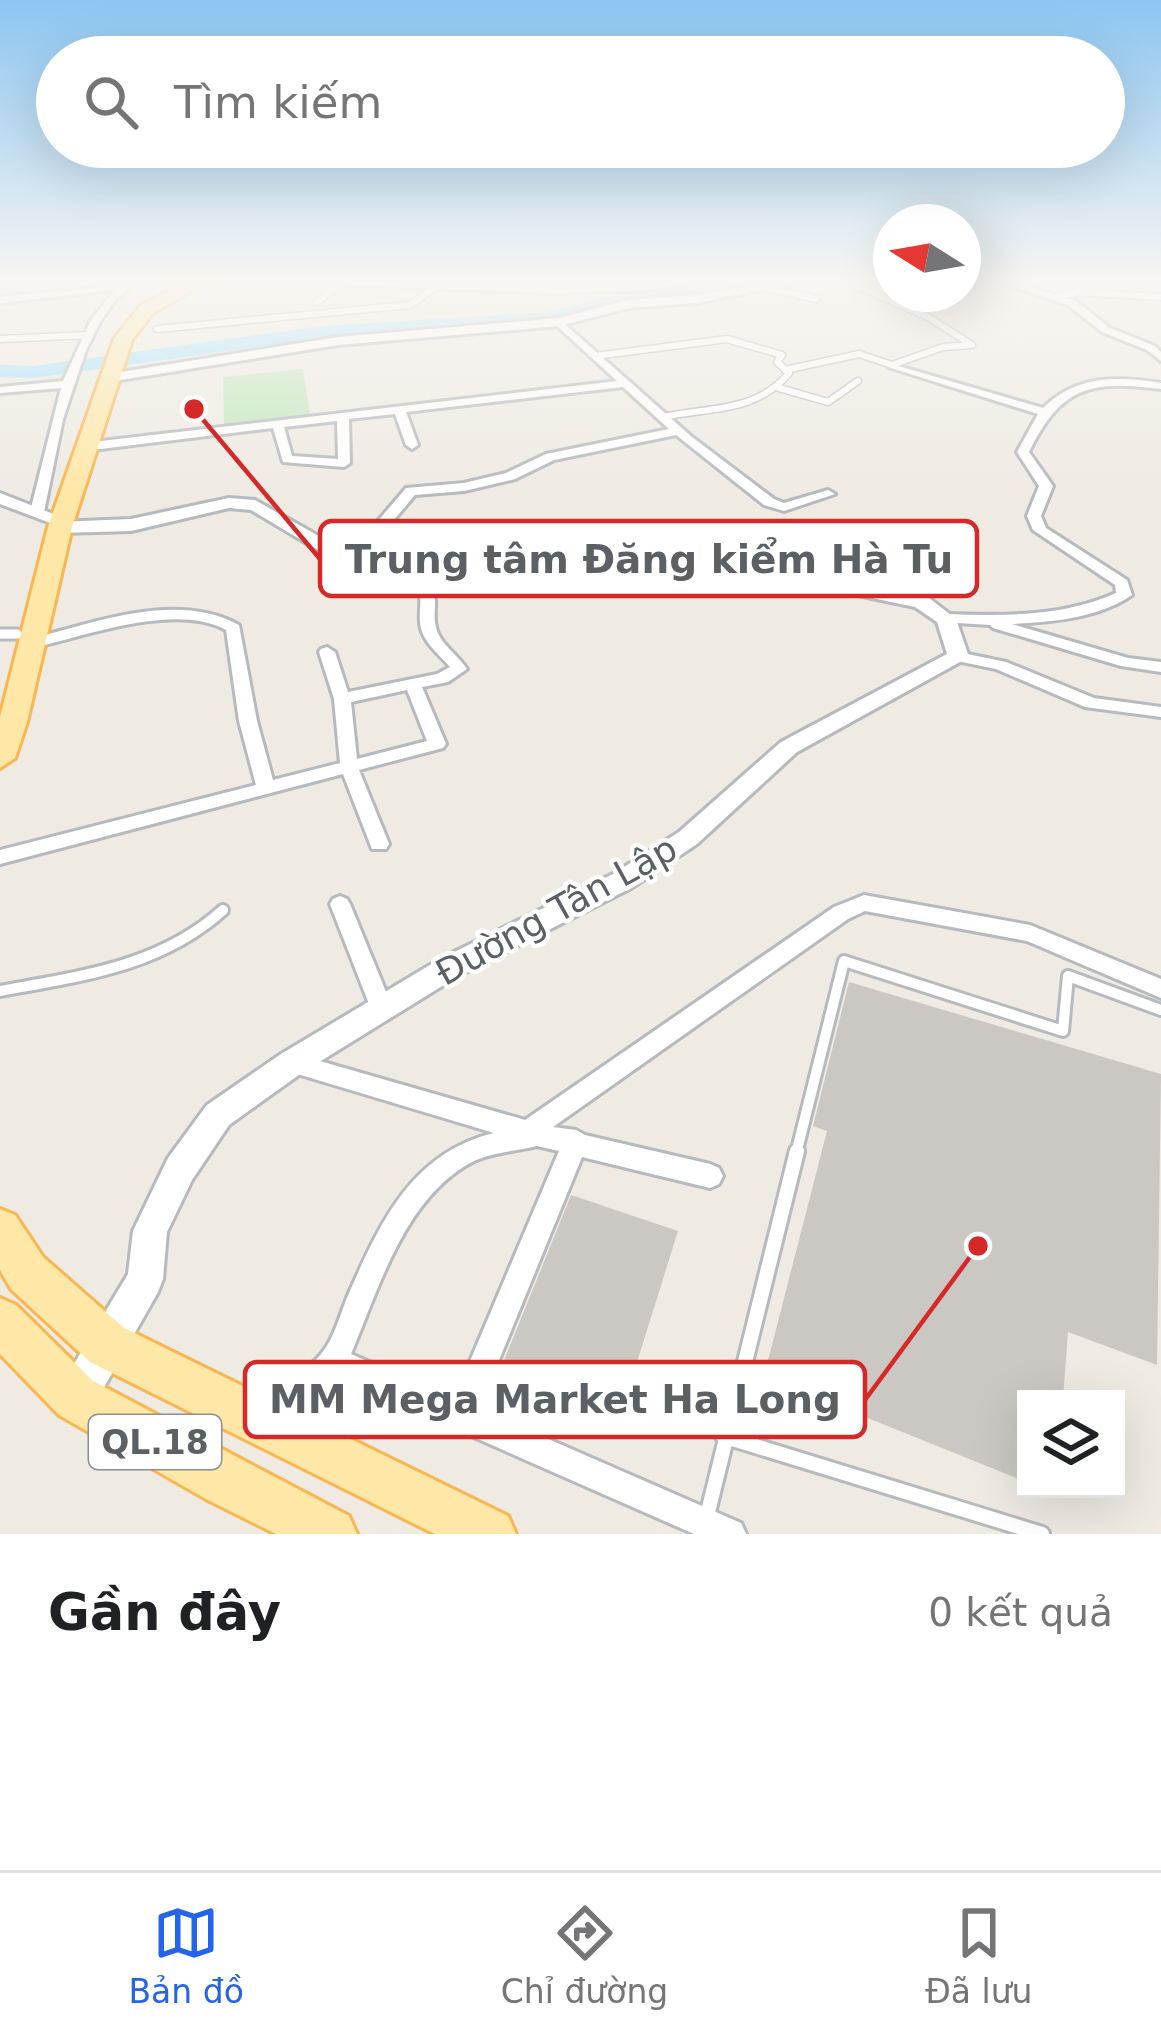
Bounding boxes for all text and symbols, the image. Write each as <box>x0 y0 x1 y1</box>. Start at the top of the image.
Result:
search box <box>36 36 1125 168</box>
icon: search <box>78 69 144 135</box>
text: Tìm kiếm <box>174 76 382 129</box>
north arrow <box>873 204 981 312</box>
callout: Trung tâm Đăng kiểm Hà Tu <box>320 521 977 596</box>
text: Trung tâm Đăng kiểm Hà Tu <box>345 537 953 582</box>
street label: Đường Tân Lập <box>429 827 684 994</box>
callout: MM Mega Market Ha Long <box>245 1362 865 1437</box>
text: MM Mega Market Ha Long <box>269 1377 841 1422</box>
map controls <box>1017 1390 1125 1498</box>
button: layers <box>1017 1390 1125 1498</box>
road number: QL.18 <box>89 1415 221 1469</box>
text: Gần đây <box>48 1583 281 1642</box>
text: 0 kết quả <box>928 1590 1113 1635</box>
tab: Bản đồ <box>128 1900 244 2011</box>
tab: Chỉ đường <box>501 1900 668 2011</box>
tab: Đã lưu <box>925 1900 1033 2011</box>

